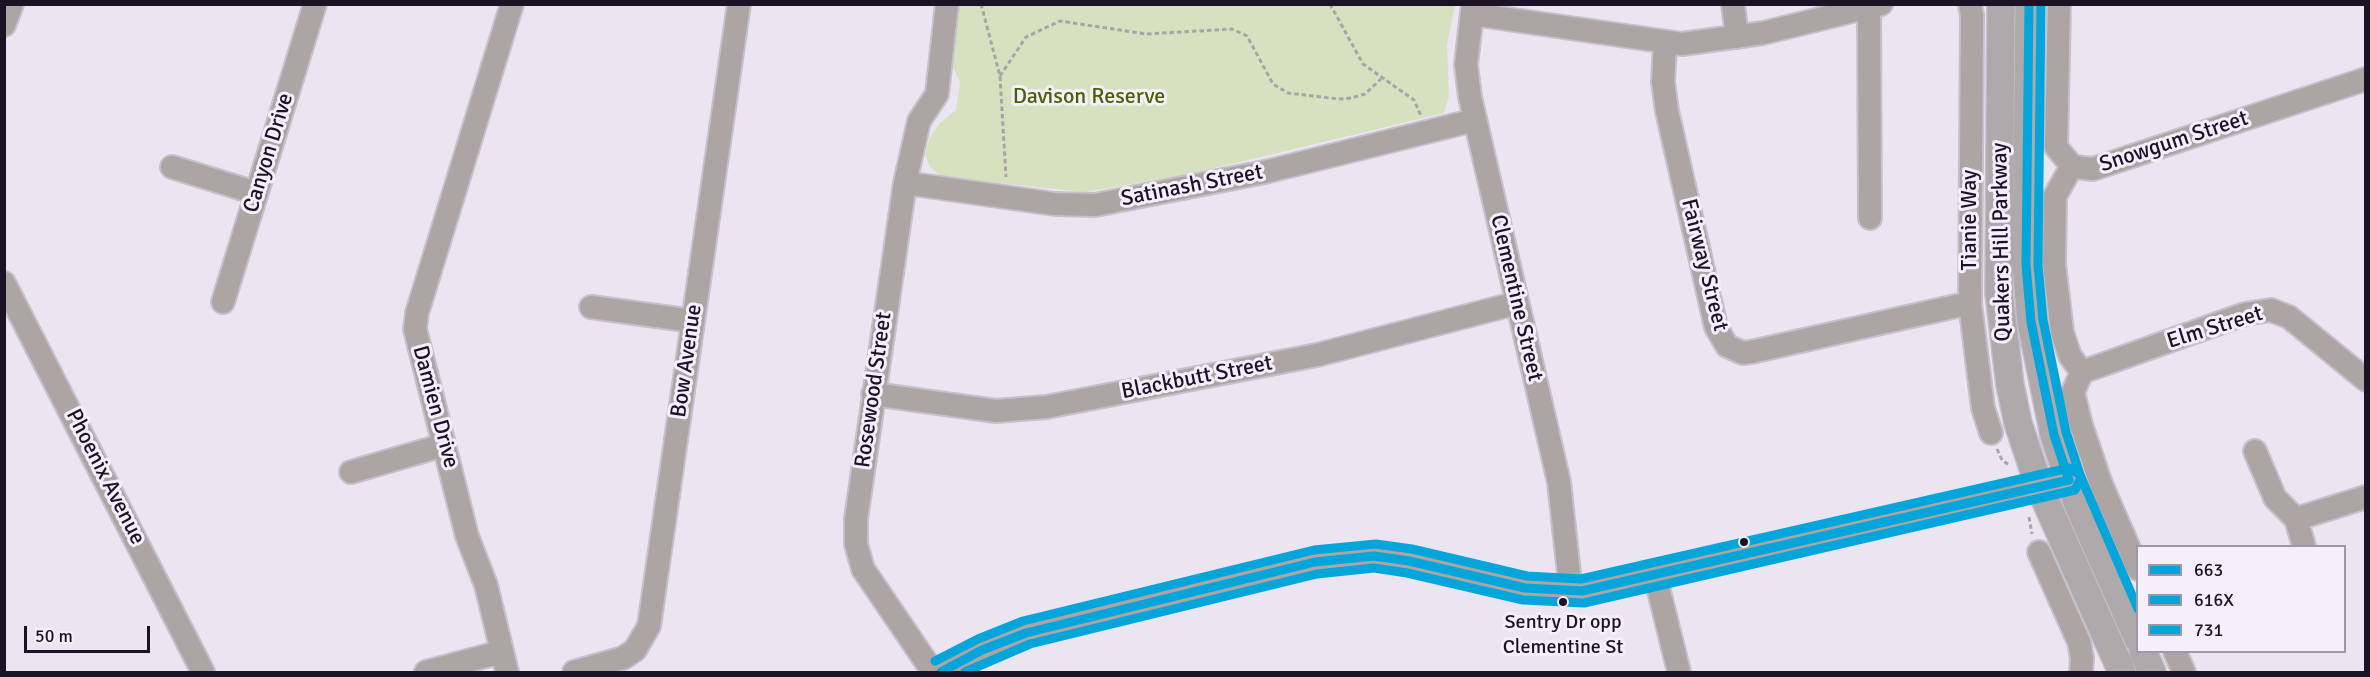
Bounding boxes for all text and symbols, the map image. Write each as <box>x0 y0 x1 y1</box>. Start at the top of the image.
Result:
park label: Davison Reserve <box>1013 84 1165 110</box>
street label: Canyon Drive <box>238 90 300 216</box>
street label: Snowgum Street <box>2096 106 2252 178</box>
street label: Quakers Hill Parkway <box>1987 142 2017 342</box>
street label: Satinash Street <box>1119 159 1265 213</box>
street label: Tianie Way <box>1957 170 1983 270</box>
street label: Fairway Street <box>1675 196 1733 334</box>
street label: Clementine Street <box>1484 212 1548 384</box>
street label: Elm Street <box>2164 301 2266 355</box>
street label: Bow Avenue <box>666 303 708 419</box>
street label: Rosewood Street <box>850 310 898 470</box>
street label: Damien Drive <box>406 343 464 471</box>
street label: Blackbutt Street <box>1119 350 1275 406</box>
street label: Phoenix Avenue <box>60 405 150 549</box>
unlabelled marker <box>1738 536 1750 548</box>
legend <box>2136 545 2346 653</box>
text: 663 <box>2194 559 2223 581</box>
text: 616X <box>2194 589 2234 611</box>
marker: Sentry Dr opp Clementine St <box>1557 596 1569 608</box>
place label: Sentry Dr opp Clementine St <box>1503 611 1623 658</box>
scale bar <box>27 614 153 652</box>
text: 731 <box>2194 619 2223 641</box>
text: 50 m <box>35 625 73 647</box>

